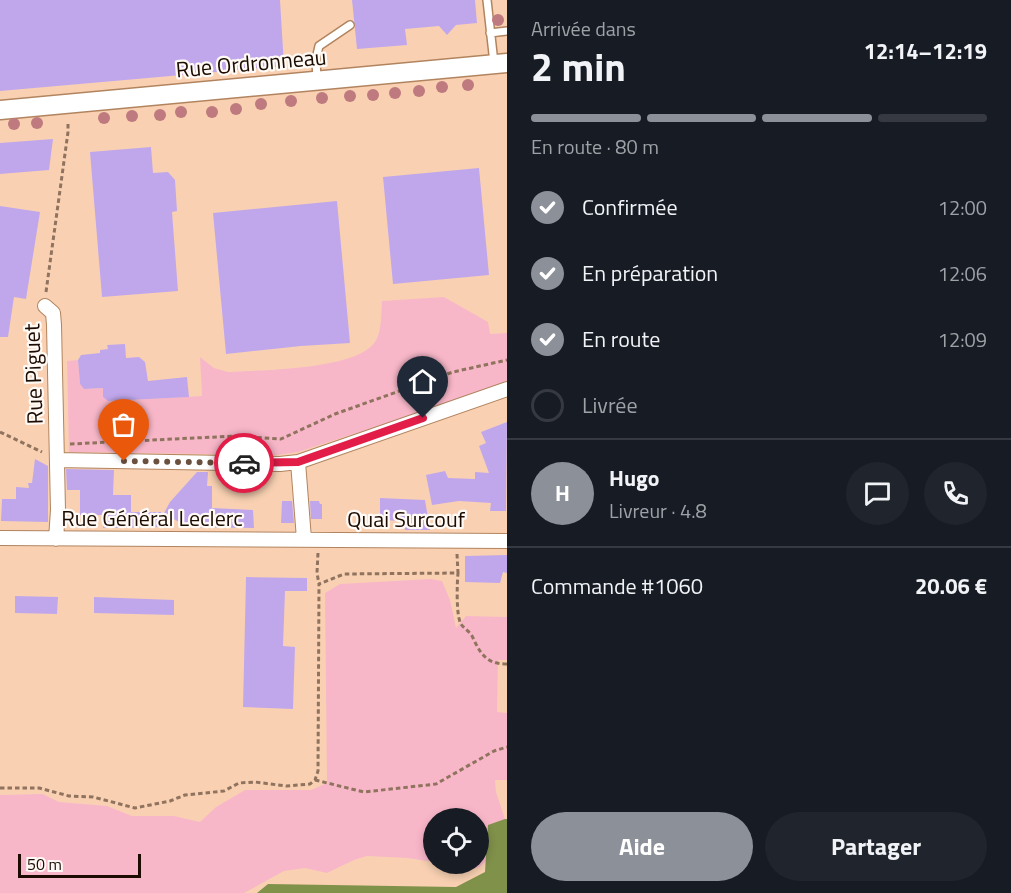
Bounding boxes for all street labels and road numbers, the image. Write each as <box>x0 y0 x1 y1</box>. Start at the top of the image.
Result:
street label: Rue Ordronneau <box>174 39 328 87</box>
street label: Rue Piguet <box>14 323 52 425</box>
street label: Rue Général Leclerc <box>61 501 243 535</box>
street label: Quai Surcouf <box>347 502 466 536</box>

